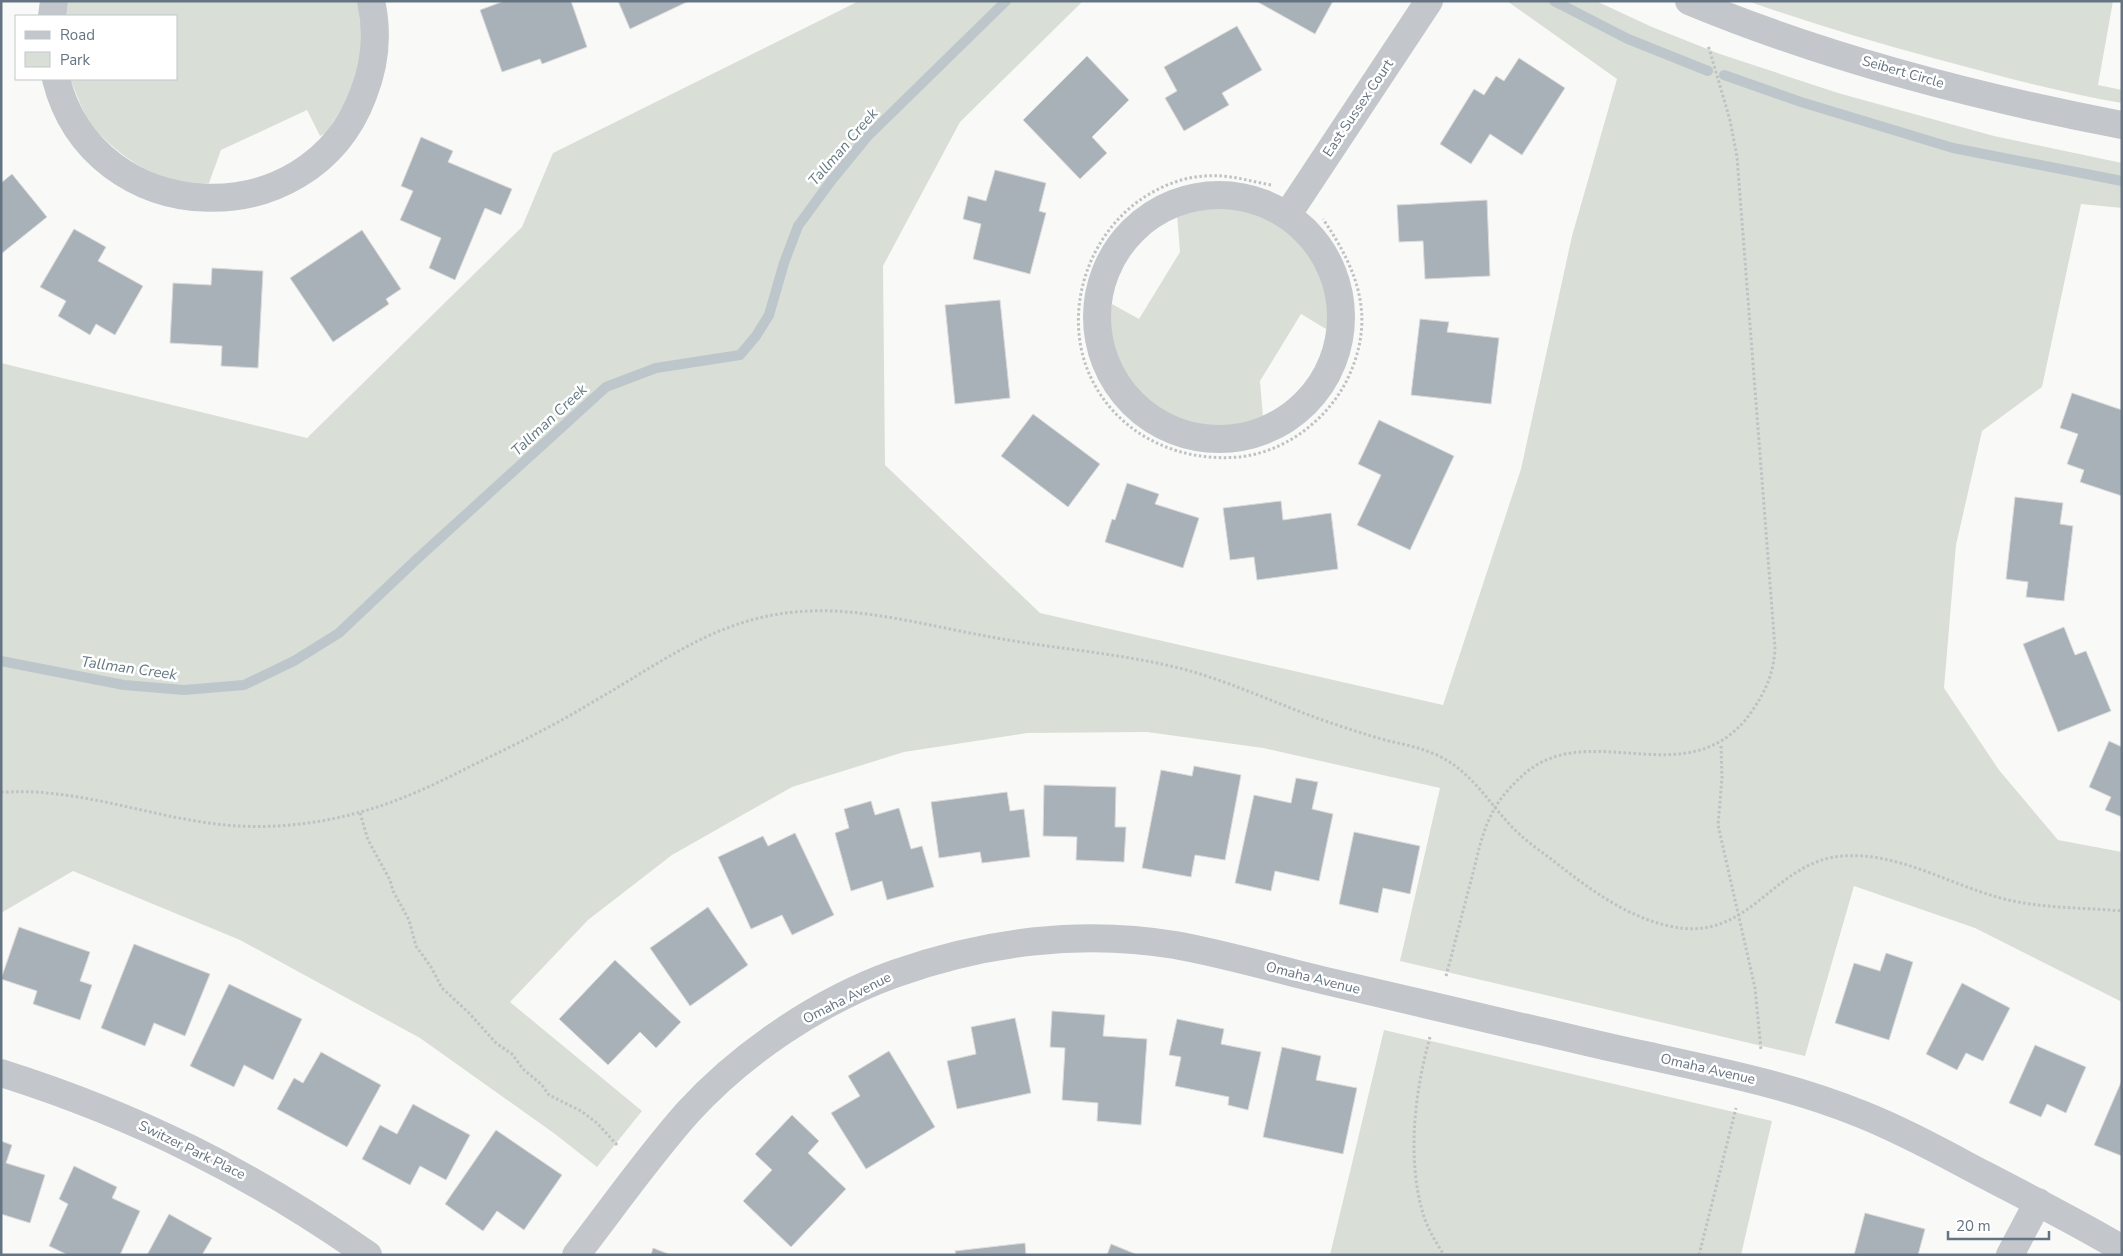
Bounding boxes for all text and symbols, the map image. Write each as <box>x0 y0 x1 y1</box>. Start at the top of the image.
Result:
legend <box>15 15 178 80</box>
text: Road <box>60 25 95 45</box>
text: Park <box>60 50 90 70</box>
street label: Seibert Circle <box>1860 51 1946 93</box>
street label: East Sussex Court <box>1318 55 1398 160</box>
water label: Tallman Creek <box>804 104 883 190</box>
water label: Tallman Creek <box>507 379 592 460</box>
water label: Tallman Creek <box>80 651 179 685</box>
street label: Omaha Avenue <box>1264 957 1362 999</box>
street label: Omaha Avenue <box>800 968 894 1028</box>
street label: Omaha Avenue <box>1659 1049 1757 1089</box>
street label: Switzer Park Place <box>135 1116 249 1184</box>
scale bar <box>1948 1208 2049 1240</box>
text: 20 m <box>1956 1216 1991 1236</box>

